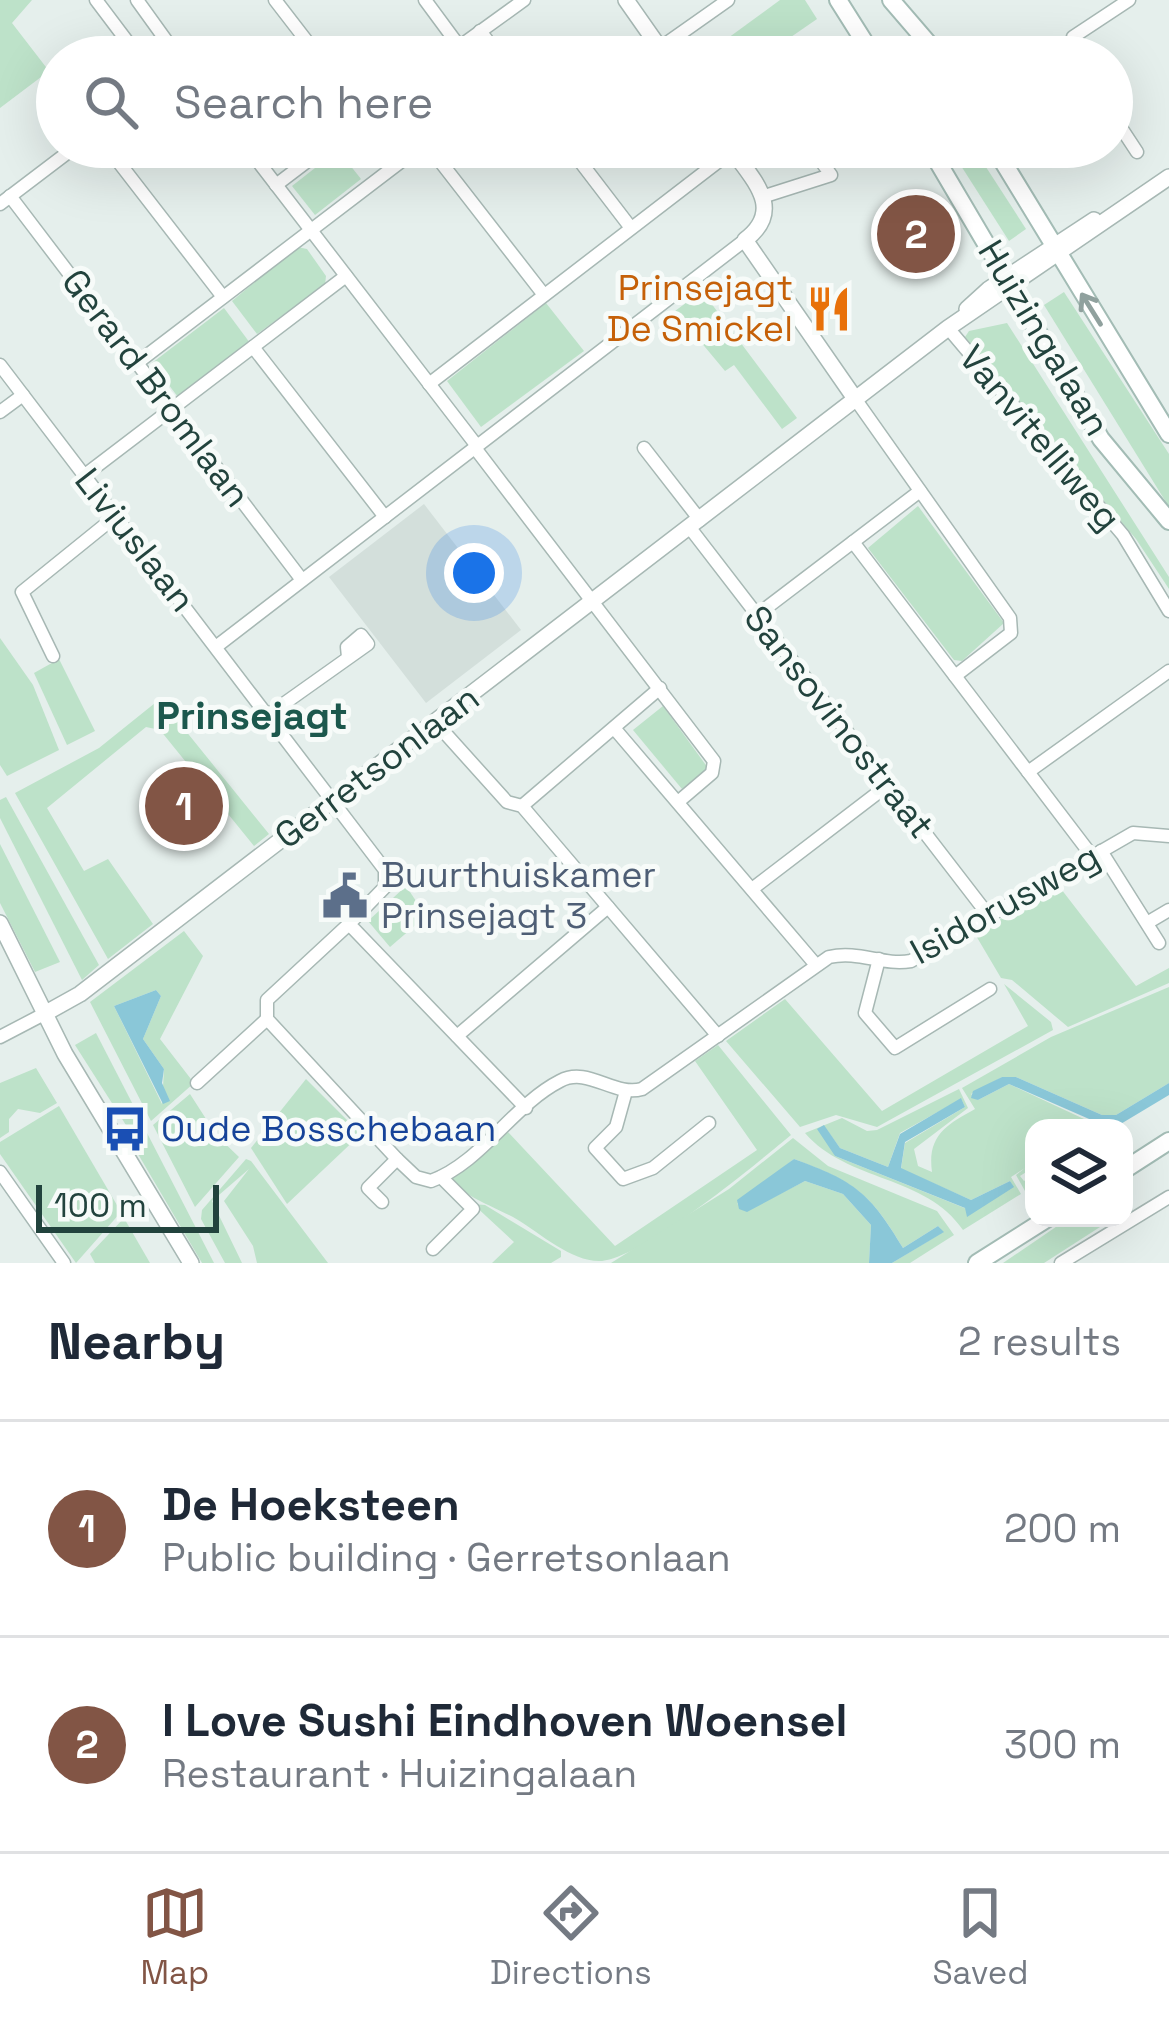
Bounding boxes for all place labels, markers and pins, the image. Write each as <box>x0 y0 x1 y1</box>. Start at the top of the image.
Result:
pin: 2 <box>877 189 955 279</box>
place label: Prinsejagt De Smickel <box>607 265 793 352</box>
restaurant icon: Prinsejagt De Smickel <box>804 284 854 334</box>
pin: 1 <box>145 761 223 851</box>
place label: Buurthuiskamer Prinsejagt 3 <box>381 852 656 939</box>
public building icon: Buurthuiskamer Prinsejagt 3 <box>320 871 370 921</box>
bus stop icon: Oude Bosschebaan <box>100 1104 150 1154</box>
place label: Oude Bosschebaan <box>161 1106 496 1152</box>

